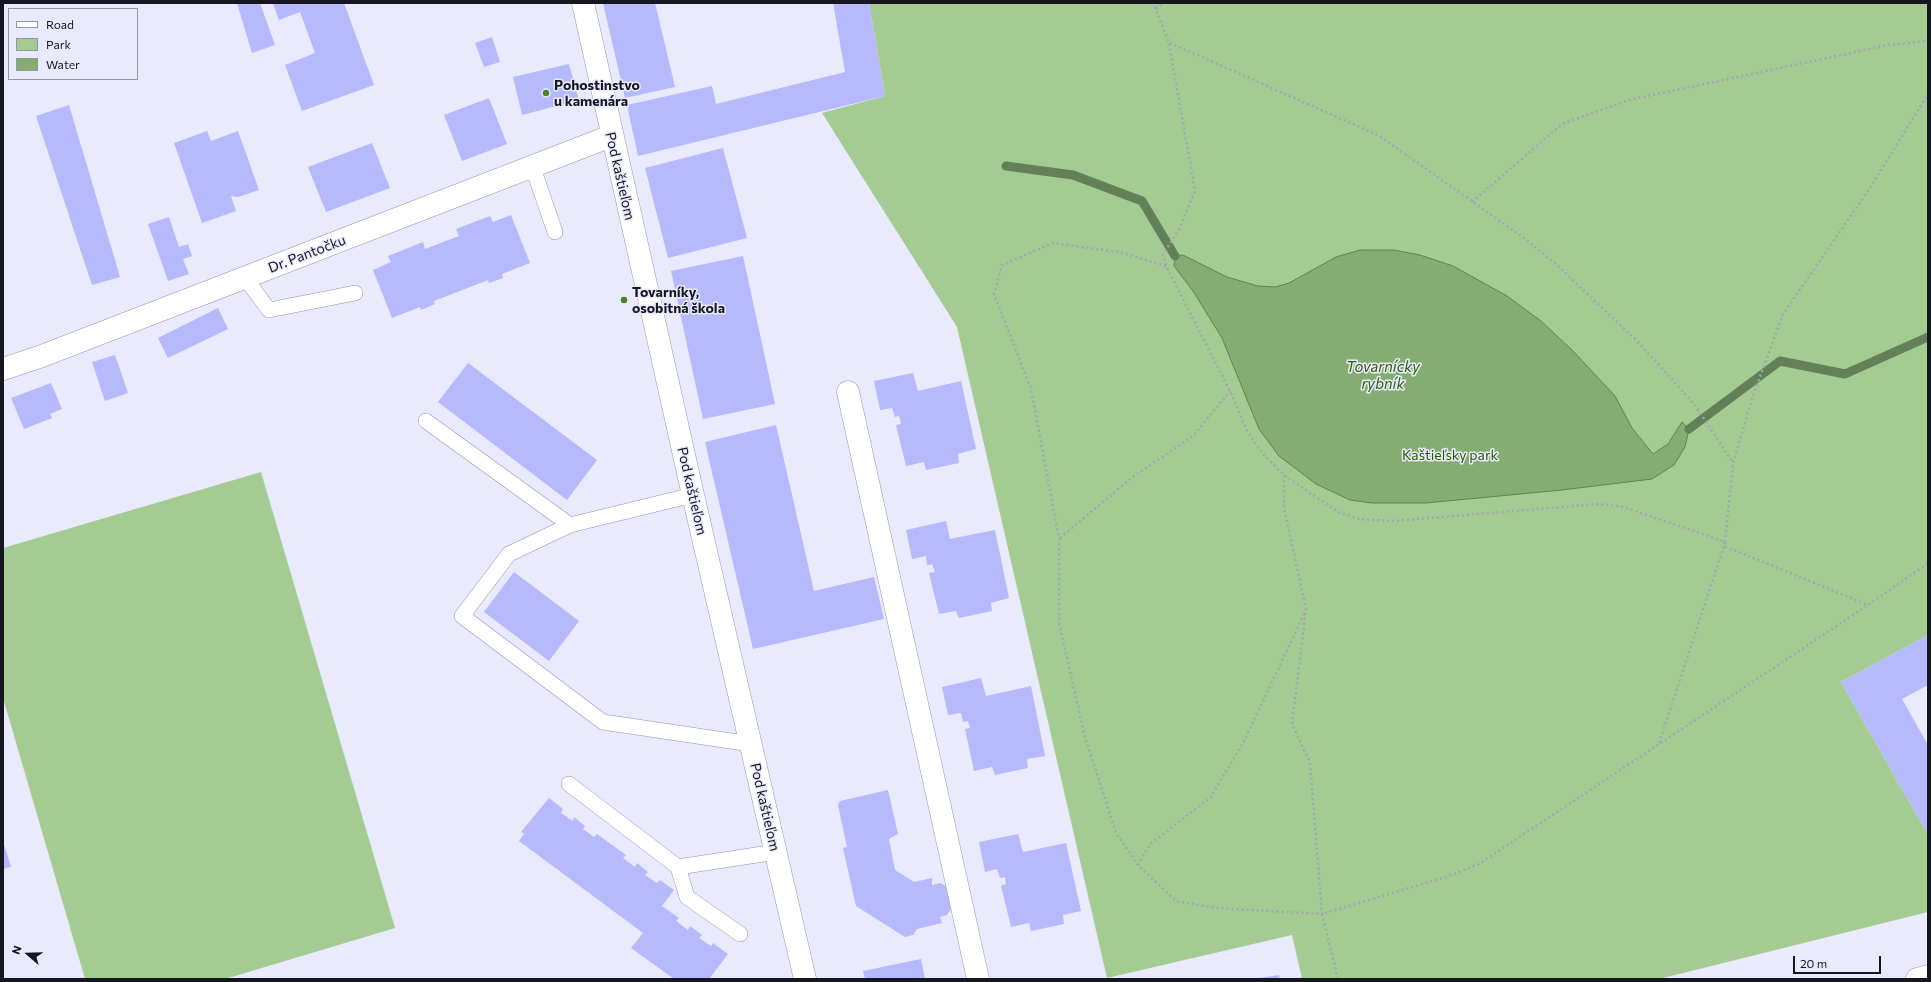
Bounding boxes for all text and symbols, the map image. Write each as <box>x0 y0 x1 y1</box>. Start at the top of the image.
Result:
legend <box>8 8 138 80</box>
text: Road <box>46 17 74 31</box>
text: Park <box>46 37 71 51</box>
text: Water <box>46 57 80 71</box>
place label: Pohostinstvo u kamenára <box>554 77 640 110</box>
marker: Pohostinstvo u kamenára <box>541 88 551 98</box>
street label: Pod kaštieľom <box>602 130 638 222</box>
street label: Dr. Pantočku <box>266 232 348 276</box>
place label: Tovarníky, osobitná škola <box>632 284 725 316</box>
marker: Tovarníky, osobitná škola <box>619 295 629 305</box>
water label: Tovarnícky rybník <box>1346 358 1420 393</box>
street label: Pod kaštieľom <box>674 445 710 537</box>
park label: Kaštieľsky park <box>1402 447 1498 463</box>
street label: Pod kaštieľom <box>747 761 783 853</box>
north arrow <box>8 934 48 974</box>
text: N <box>9 944 24 956</box>
scale bar <box>1795 948 1883 974</box>
text: 20 m <box>1800 956 1827 970</box>

